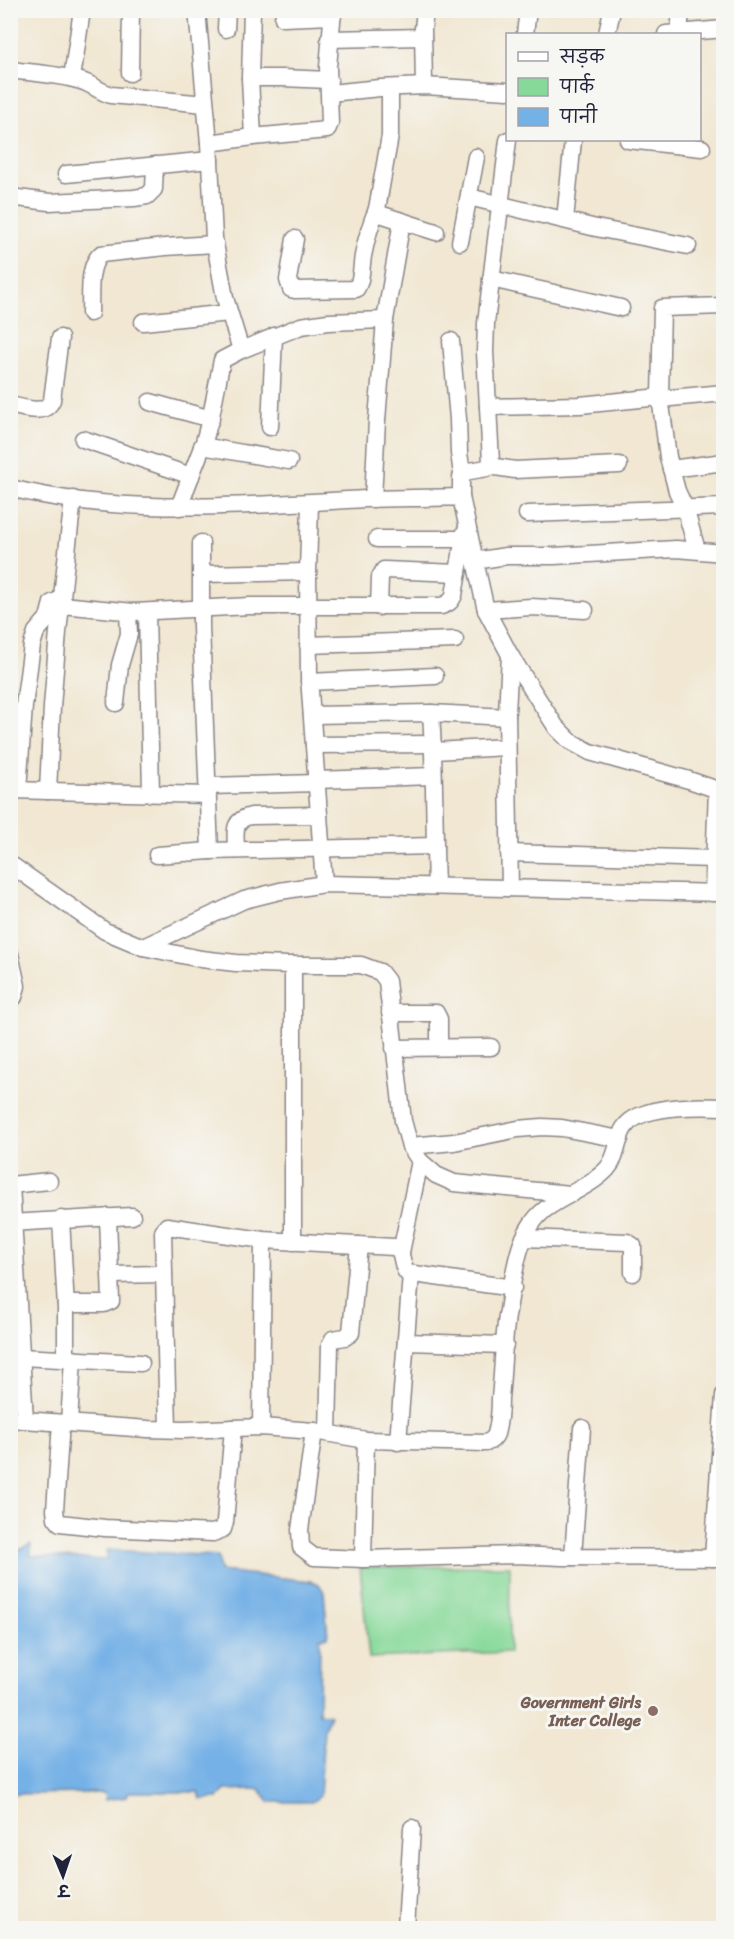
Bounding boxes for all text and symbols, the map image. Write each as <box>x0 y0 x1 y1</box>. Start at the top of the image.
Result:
legend <box>506 33 701 141</box>
text: सड़क <box>559 41 605 73</box>
text: पार्क <box>559 71 595 103</box>
text: पानी <box>559 101 598 133</box>
place label: Government Girls Inter College <box>520 1688 642 1735</box>
marker: Government Girls Inter College <box>646 1704 660 1718</box>
north arrow <box>33 1846 93 1906</box>
text: उ <box>56 1876 71 1905</box>

